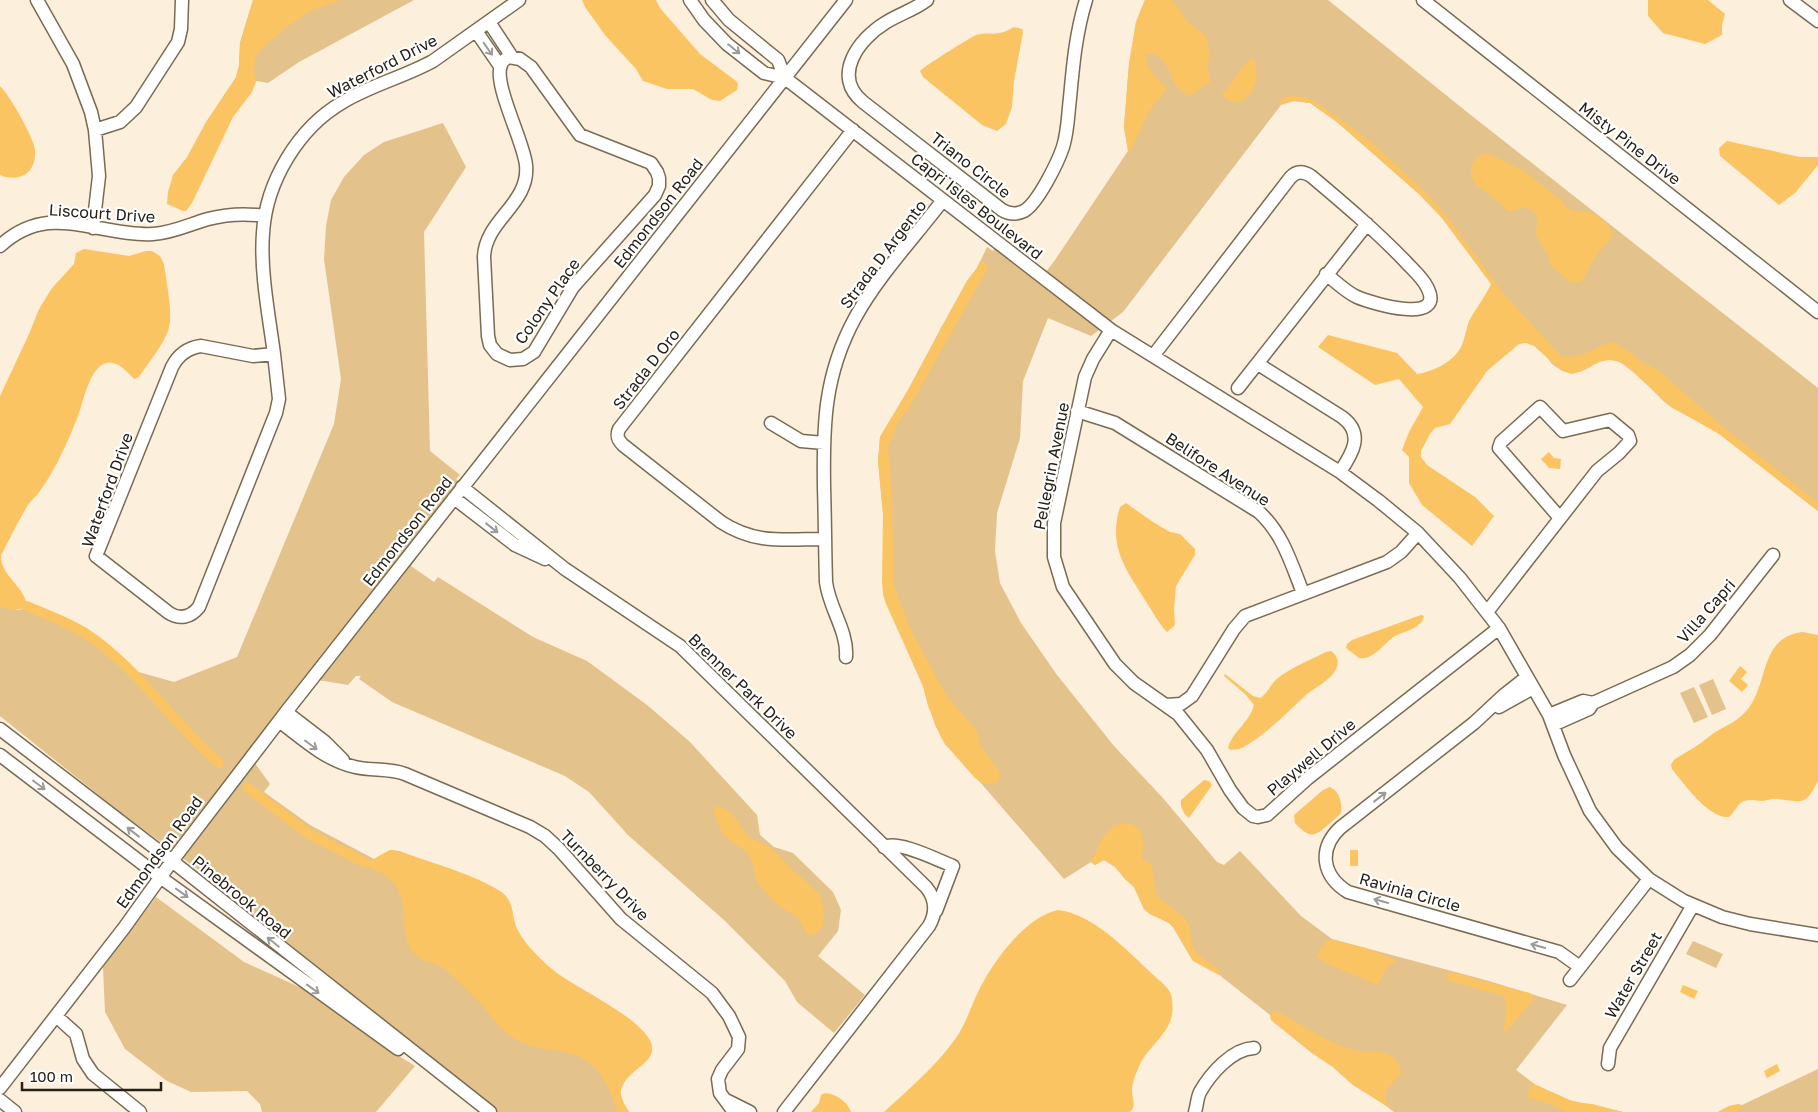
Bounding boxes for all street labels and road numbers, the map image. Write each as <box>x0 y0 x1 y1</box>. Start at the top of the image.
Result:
street label: Waterford Drive <box>324 30 440 102</box>
street label: Misty Pine Drive <box>1575 97 1685 189</box>
street label: Triano Circle <box>927 128 1015 202</box>
street label: Capri Isles Boulevard <box>907 148 1047 264</box>
street label: Edmondson Road <box>609 154 707 272</box>
street label: Strada D Argento <box>836 196 930 312</box>
street label: Liscourt Drive <box>48 199 156 227</box>
street label: Colony Place <box>510 254 584 348</box>
street label: Strada D Oro <box>608 325 684 413</box>
street label: Pellegrin Avenue <box>1029 400 1073 532</box>
street label: Belifore Avenue <box>1162 428 1274 510</box>
street label: Waterford Drive <box>77 430 137 550</box>
street label: Edmondson Road <box>358 472 456 590</box>
street label: Villa Capri <box>1673 575 1739 647</box>
street label: Brenner Park Drive <box>684 629 802 743</box>
street label: Playwell Drive <box>1263 714 1359 800</box>
street label: Edmondson Road <box>112 792 206 912</box>
street label: Turnberry Drive <box>556 825 654 925</box>
street label: Pinebrook Road <box>189 851 295 943</box>
street label: Ravinia Circle <box>1357 868 1463 916</box>
street label: Water Street <box>1600 928 1666 1022</box>

